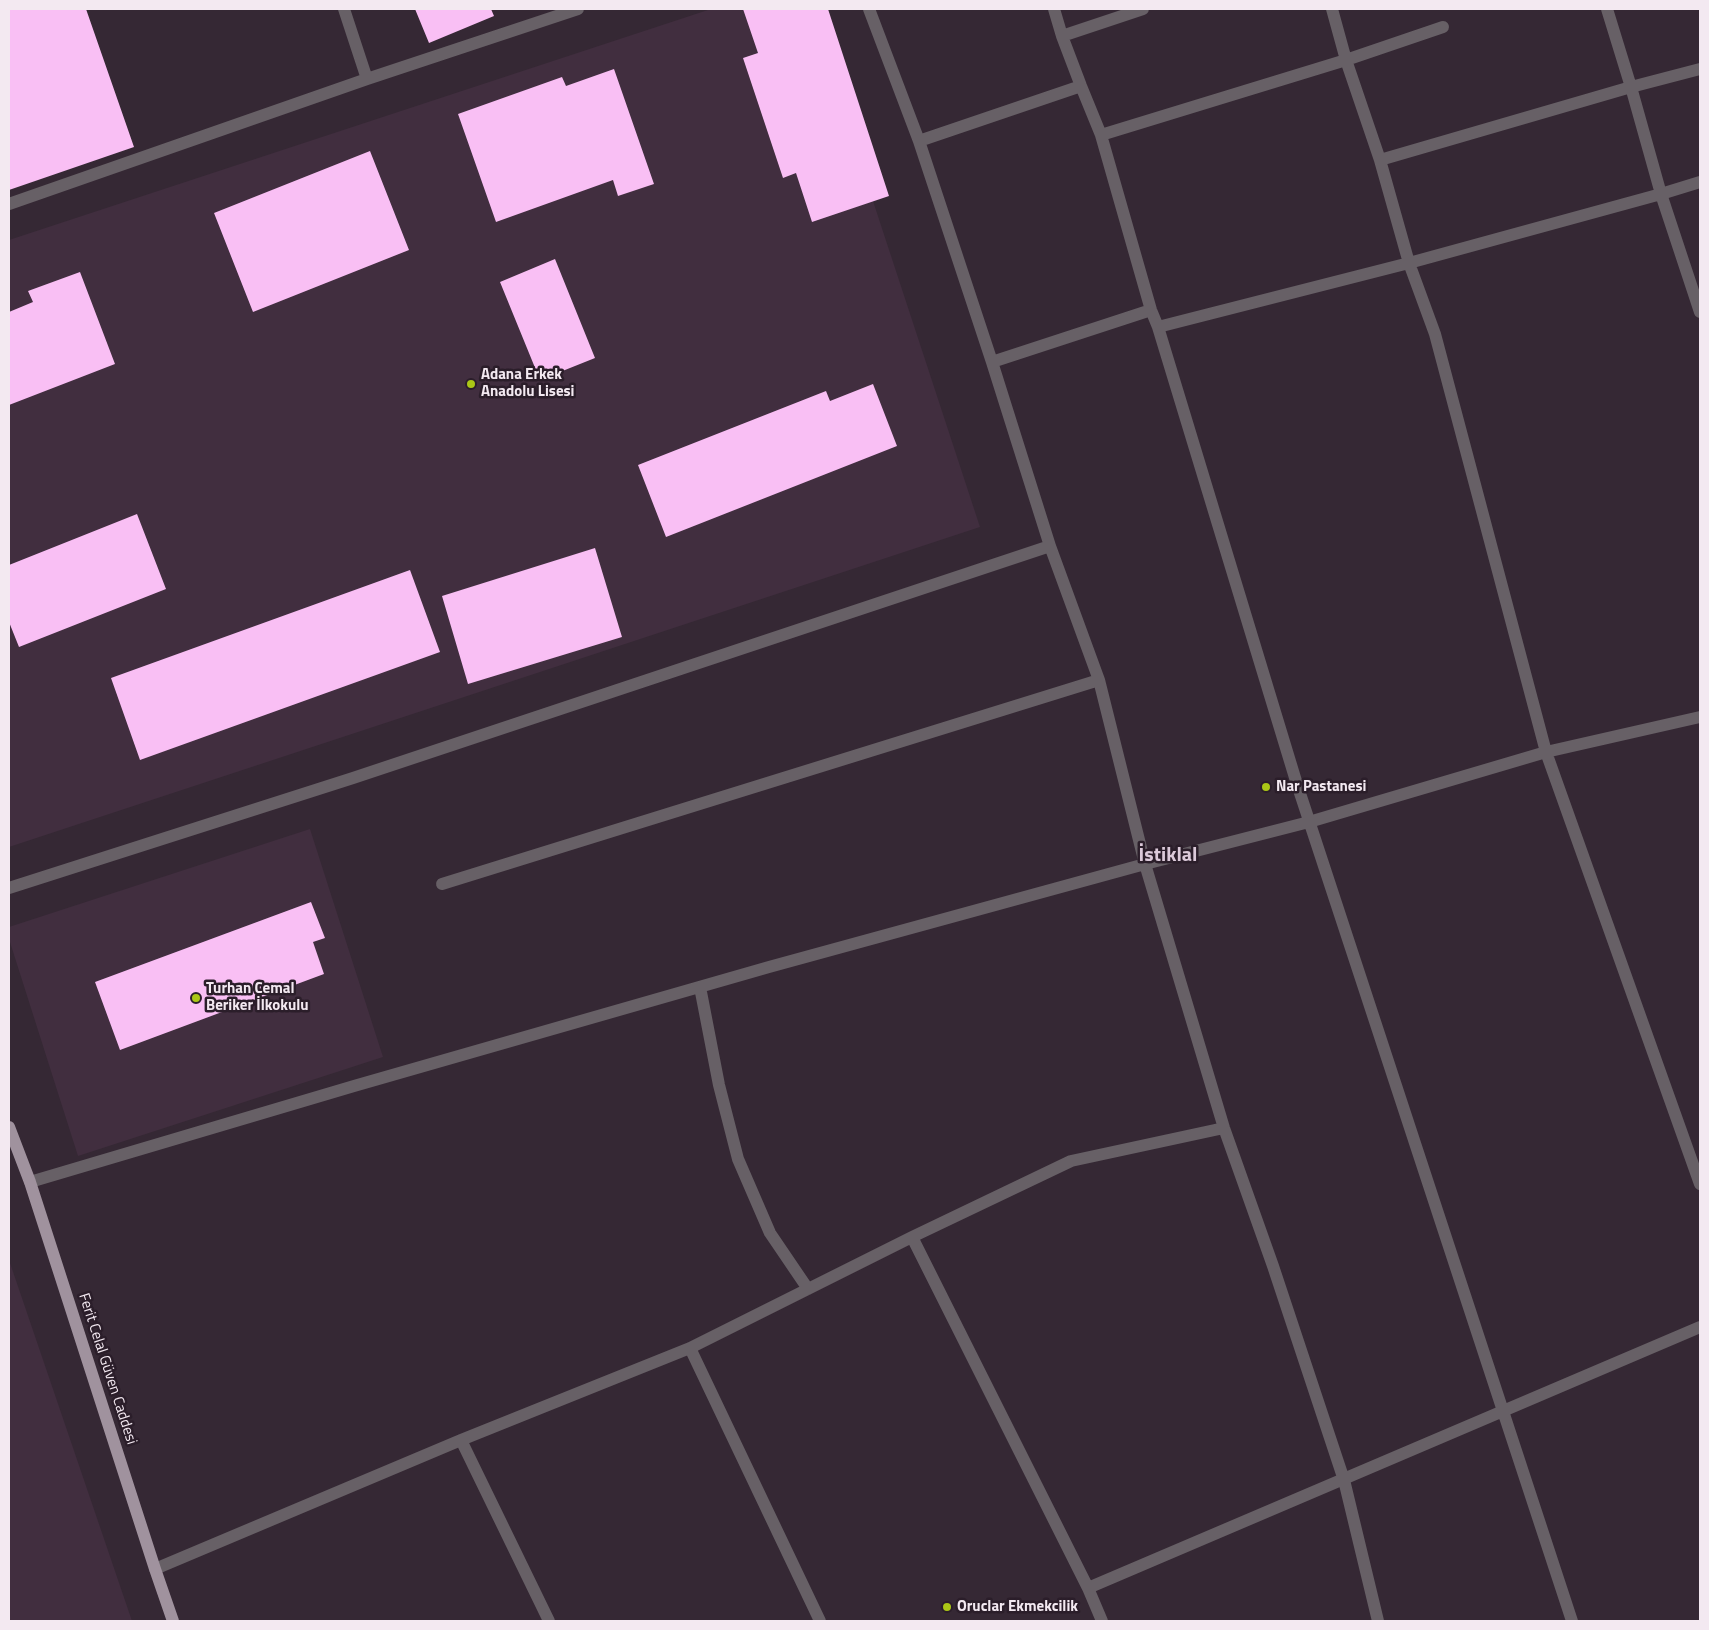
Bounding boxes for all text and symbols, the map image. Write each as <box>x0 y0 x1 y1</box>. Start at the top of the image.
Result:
place label: Adana Erkek Anadolu Lisesi <box>481 366 574 401</box>
marker: Adana Erkek Anadolu Lisesi <box>465 378 477 390</box>
place label: Nar Pastanesi <box>1276 778 1366 796</box>
marker: Nar Pastanesi <box>1260 781 1272 793</box>
district label: İstiklal <box>1139 844 1197 868</box>
place label: Turhan Cemal Beriker İlkokulu <box>206 980 309 1015</box>
marker: Turhan Cemal Beriker İlkokulu <box>190 992 202 1004</box>
street label: Ferit Celal Güven Caddesi <box>74 1291 140 1447</box>
place label: Oruclar Ekmekcilik <box>957 1598 1078 1616</box>
marker: Oruclar Ekmekcilik <box>941 1601 953 1613</box>

